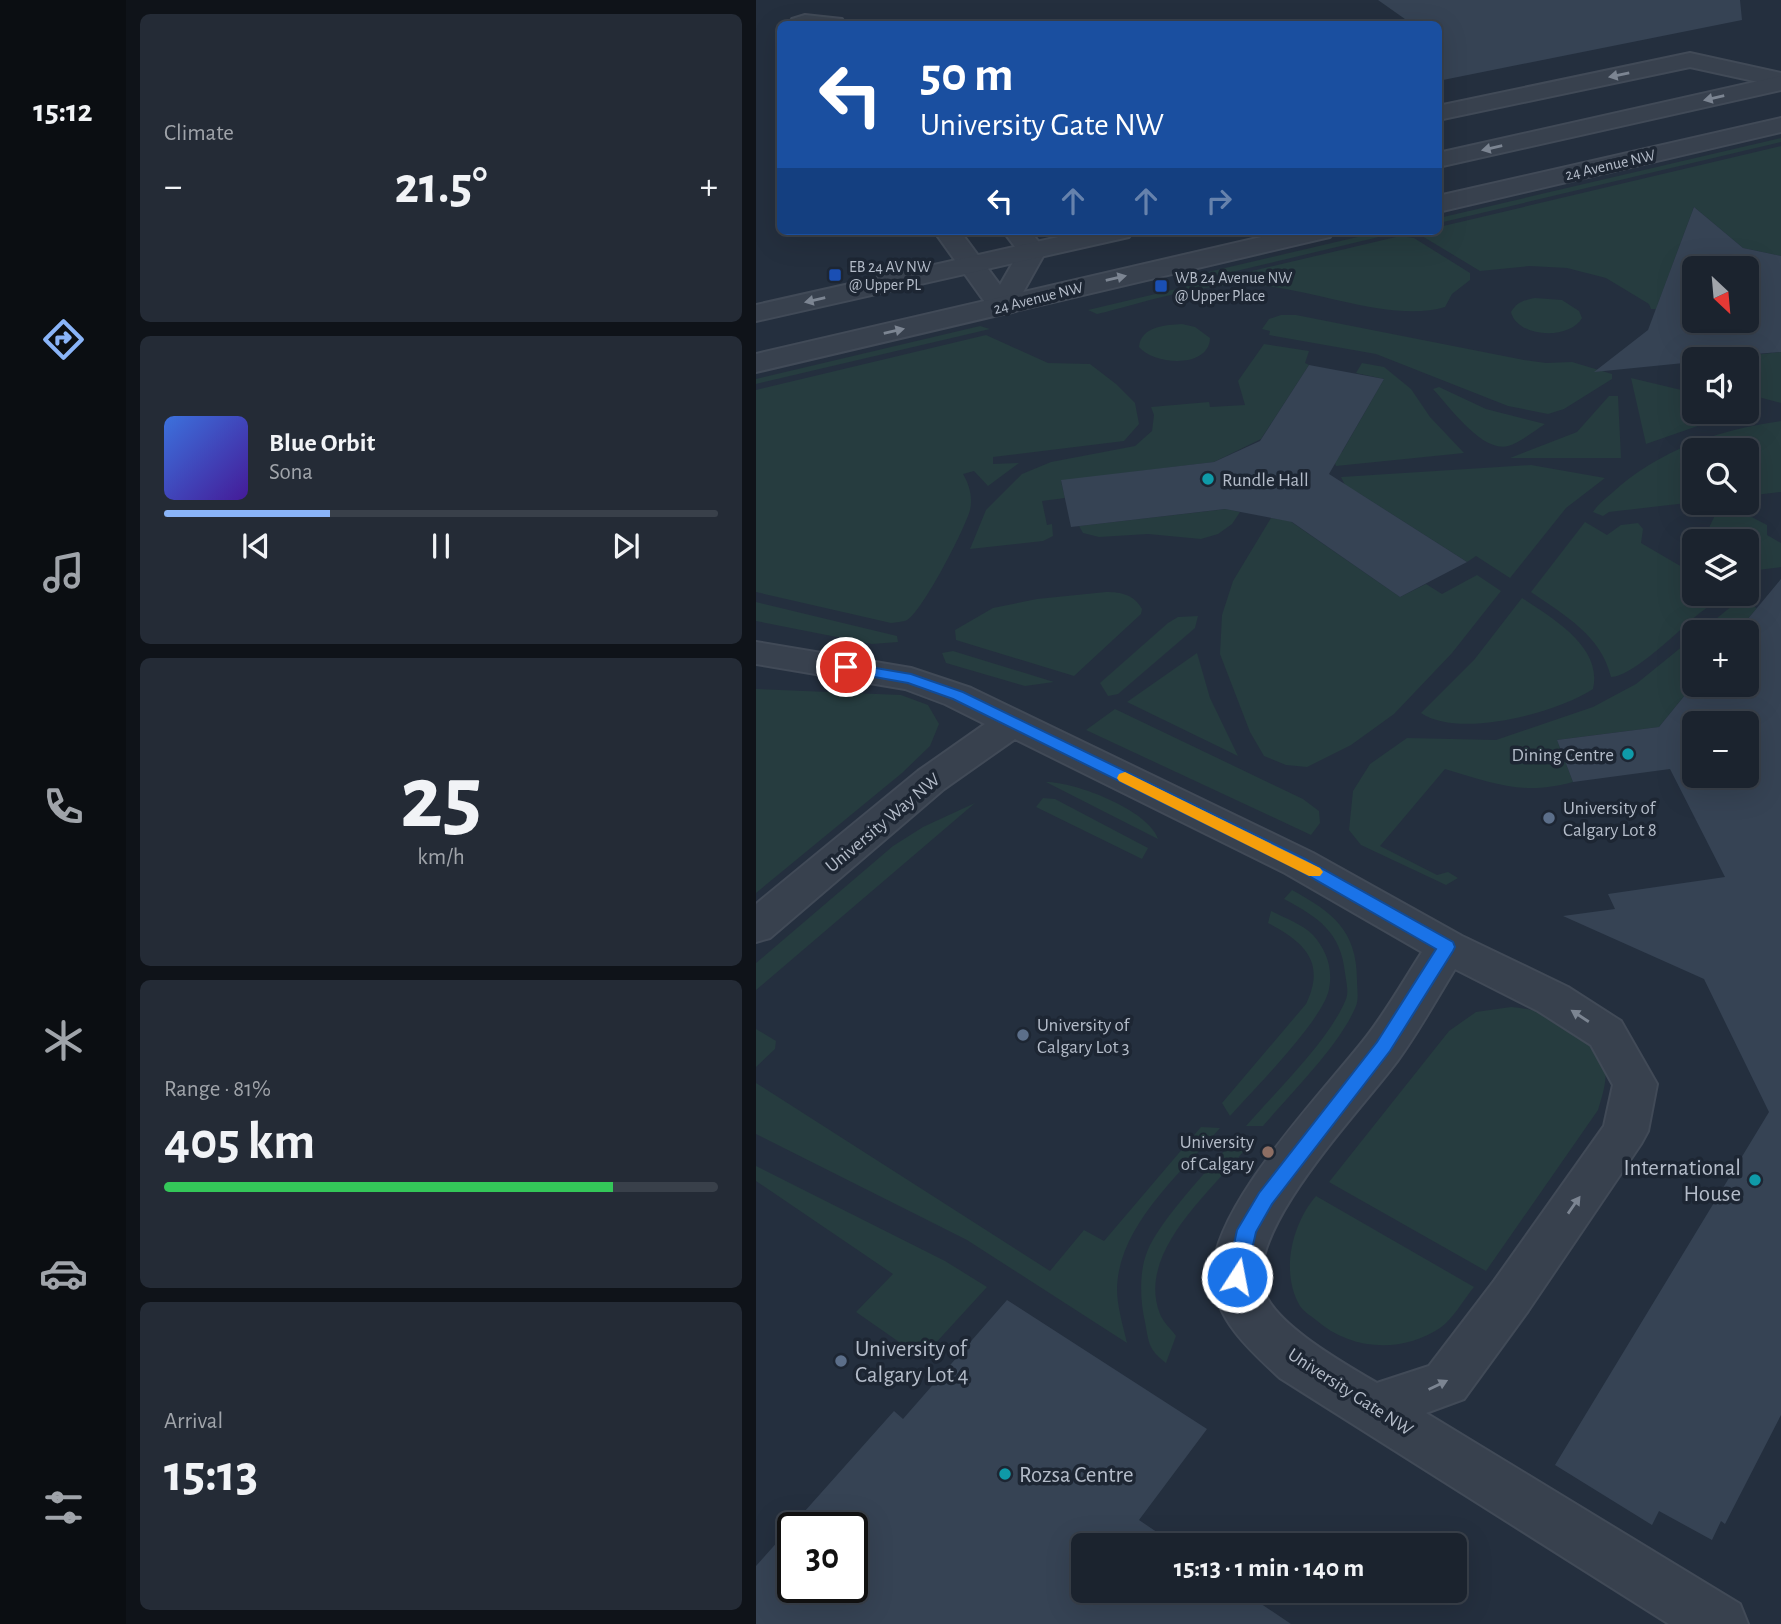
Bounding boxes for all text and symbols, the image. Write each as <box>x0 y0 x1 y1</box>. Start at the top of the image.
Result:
icon: left <box>805 49 896 140</box>
text: 50 m <box>920 51 1014 100</box>
one-way arrow <box>1607 69 1629 80</box>
one-way arrow <box>1703 93 1725 104</box>
text: 15:12 <box>33 95 93 127</box>
text: University Gate NW <box>920 109 1164 141</box>
text: Climate <box>164 122 234 145</box>
one-way arrow <box>1481 142 1503 153</box>
street label: 24 Avenue NW <box>1564 147 1657 183</box>
text: 21.5° <box>395 160 487 212</box>
text: − <box>164 168 182 206</box>
text: + <box>700 168 718 206</box>
icon: left <box>981 182 1019 220</box>
icon: ahead <box>1054 182 1092 220</box>
icon: ahead <box>1127 182 1165 220</box>
icon: right <box>1200 182 1238 220</box>
north arrow <box>1682 256 1759 332</box>
map controls <box>1682 256 1759 788</box>
place label: EB 24 AV NW @ Upper PL <box>849 259 932 293</box>
marker: EB 24 AV NW @ Upper PL <box>827 267 843 283</box>
place label: WB 24 Avenue NW @ Upper Place <box>1175 270 1293 304</box>
one-way arrow <box>1105 272 1127 283</box>
marker: WB 24 Avenue NW @ Upper Place <box>1153 278 1169 294</box>
street label: 24 Avenue NW <box>992 279 1085 317</box>
one-way arrow <box>804 295 826 306</box>
icon: directions <box>39 315 88 364</box>
one-way arrow <box>883 325 905 336</box>
button: sound <box>1682 347 1759 424</box>
text: Blue Orbit <box>269 430 375 456</box>
button: search <box>1682 438 1759 515</box>
text: Sona <box>269 461 313 484</box>
marker: Rundle Hall <box>1200 471 1216 487</box>
place label: Rundle Hall <box>1222 471 1309 490</box>
icon: previous <box>237 527 275 565</box>
icon: pause <box>422 527 460 565</box>
icon: next <box>607 527 645 565</box>
button: layers <box>1682 529 1759 606</box>
icon: music <box>39 548 88 597</box>
button: + <box>1682 620 1759 697</box>
pin <box>816 637 876 697</box>
icon: arrive <box>827 648 865 686</box>
button: − <box>1682 711 1759 788</box>
place label: Dining Centre <box>1512 746 1614 765</box>
marker: Dining Centre <box>1620 746 1636 762</box>
text: 25 <box>400 753 482 844</box>
street label: University Way NW <box>822 770 944 876</box>
icon: phone <box>39 782 88 831</box>
place label: University of Calgary Lot 8 <box>1563 799 1657 840</box>
marker: University of Calgary Lot 8 <box>1541 810 1557 826</box>
text: km/h <box>417 846 465 869</box>
one-way arrow <box>1570 1010 1589 1023</box>
icon: climate <box>39 1016 88 1065</box>
place label: University of Calgary Lot 3 <box>1037 1016 1130 1057</box>
marker: University of Calgary Lot 3 <box>1015 1027 1031 1043</box>
text: Range · 81% <box>164 1078 271 1101</box>
text: 405 km <box>164 1116 315 1168</box>
place label: University of Calgary <box>1180 1133 1254 1174</box>
marker: University of Calgary <box>1260 1144 1276 1160</box>
place label: International House <box>1624 1157 1741 1206</box>
marker: International House <box>1747 1172 1763 1188</box>
one-way arrow <box>1567 1196 1581 1214</box>
position arrow <box>1200 1240 1274 1314</box>
icon: car <box>39 1249 88 1298</box>
place label: University of Calgary Lot 4 <box>855 1338 969 1387</box>
street label: University Gate NW <box>1284 1345 1416 1440</box>
marker: University of Calgary Lot 4 <box>833 1353 849 1369</box>
one-way arrow <box>1428 1379 1448 1391</box>
text: Arrival <box>164 1410 223 1433</box>
text: 15:13 <box>164 1448 258 1500</box>
place label: Rozsa Centre <box>1019 1464 1134 1487</box>
marker: Rozsa Centre <box>997 1466 1013 1482</box>
icon: filters <box>39 1483 88 1532</box>
speed limit sign: 30 <box>777 1512 868 1603</box>
text: 15:13 · 1 min · 140 m <box>1174 1555 1364 1581</box>

